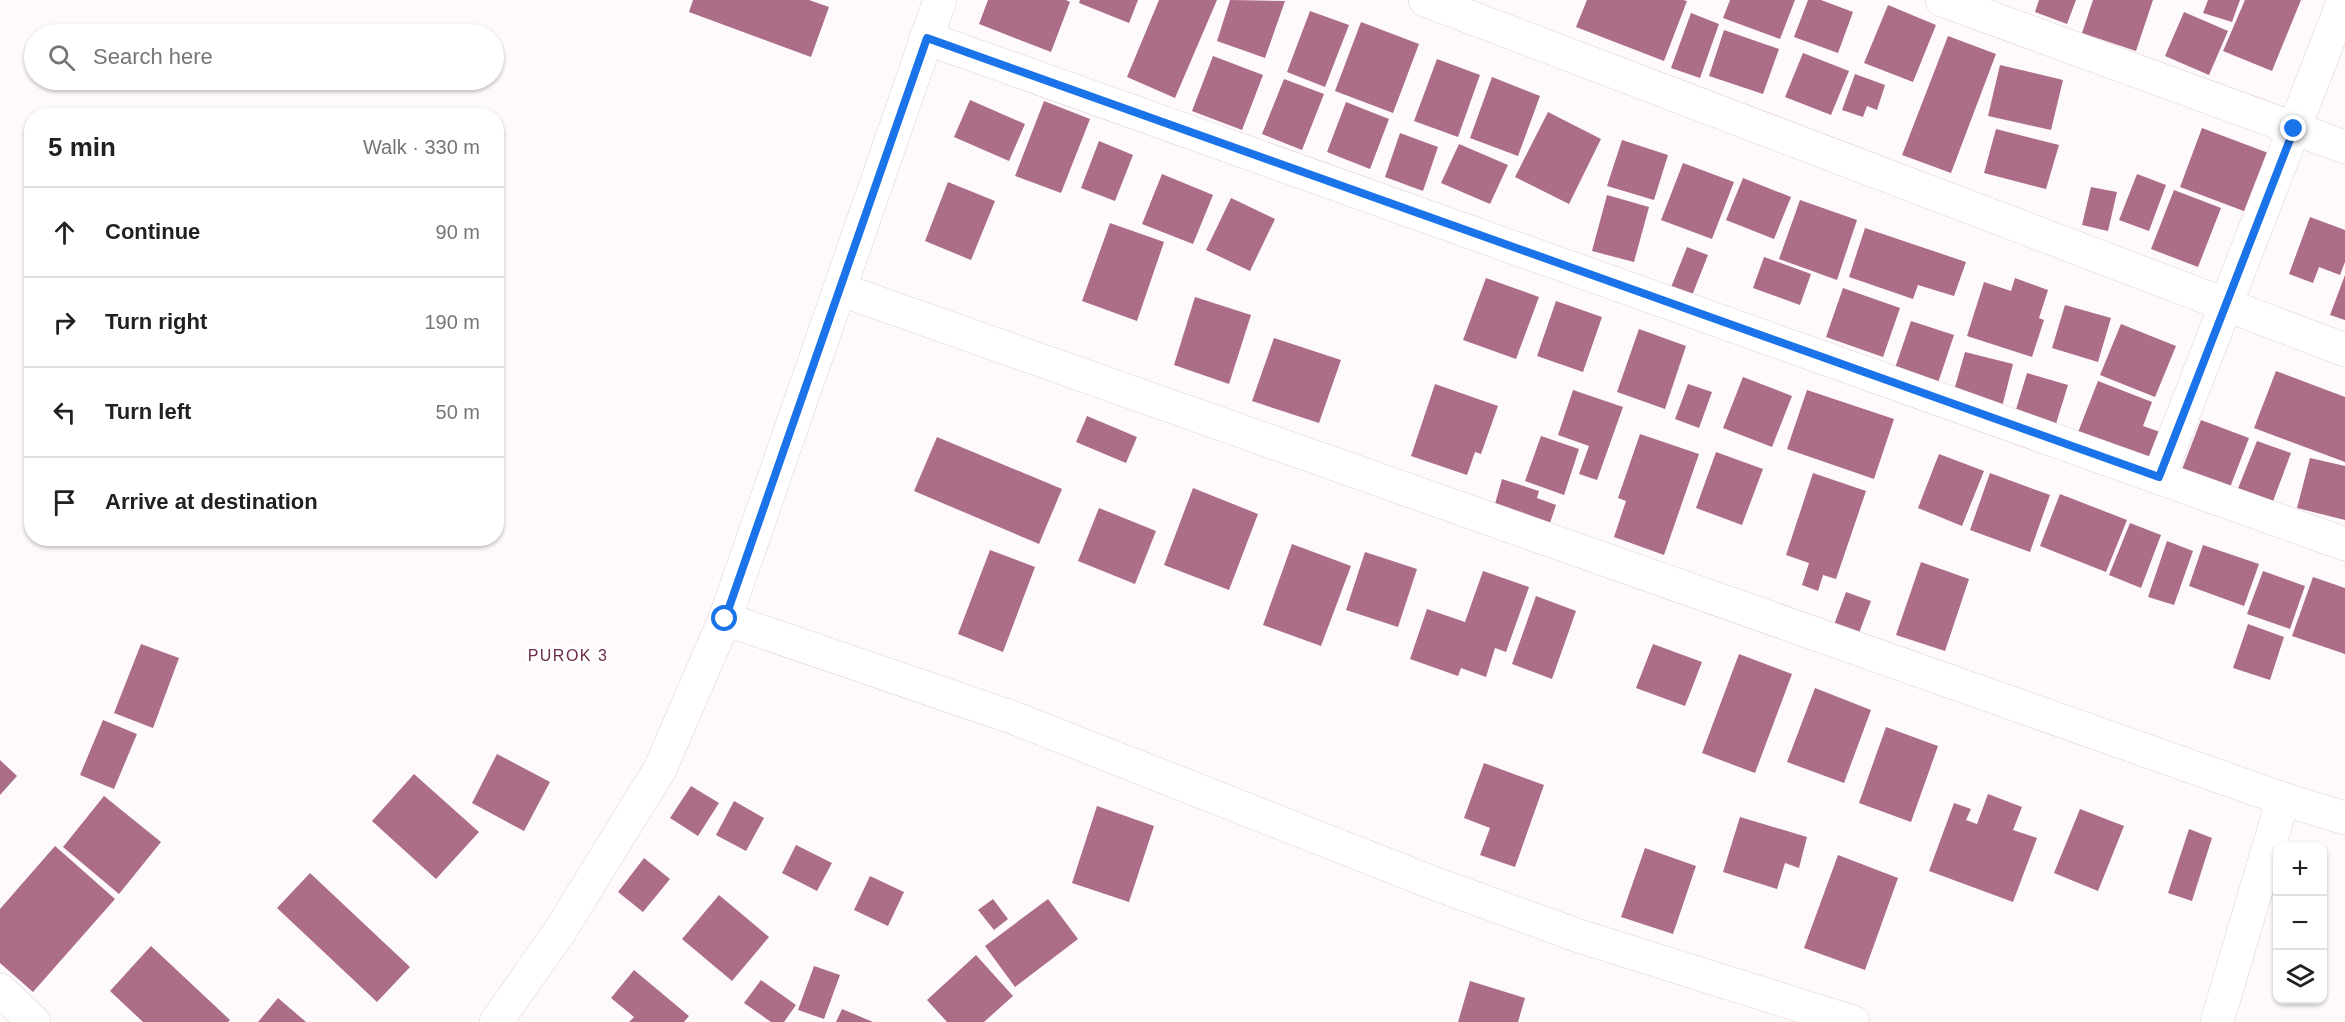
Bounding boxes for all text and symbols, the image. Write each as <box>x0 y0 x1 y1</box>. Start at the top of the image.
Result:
search box <box>24 24 504 90</box>
icon: search <box>45 41 78 74</box>
text: Search here <box>93 44 213 69</box>
route end <box>2280 115 2306 141</box>
text: 5 min <box>48 132 116 162</box>
text: Walk · 330 m <box>363 136 480 158</box>
icon: ahead <box>48 216 81 249</box>
text: Continue <box>105 219 200 244</box>
text: 90 m <box>436 221 480 243</box>
icon: right <box>48 306 81 339</box>
text: Turn right <box>105 309 207 334</box>
text: 190 m <box>424 311 480 333</box>
icon: left <box>48 396 81 429</box>
text: Turn left <box>105 399 191 424</box>
text: 50 m <box>436 401 480 423</box>
icon: arrive <box>48 486 81 519</box>
text: Arrive at destination <box>105 489 318 514</box>
route start <box>711 605 737 631</box>
district label: PUROK 3 <box>528 647 608 664</box>
map controls <box>2273 842 2327 1004</box>
button: + <box>2273 842 2327 896</box>
button: − <box>2273 896 2327 950</box>
button: layers <box>2273 950 2327 1004</box>

